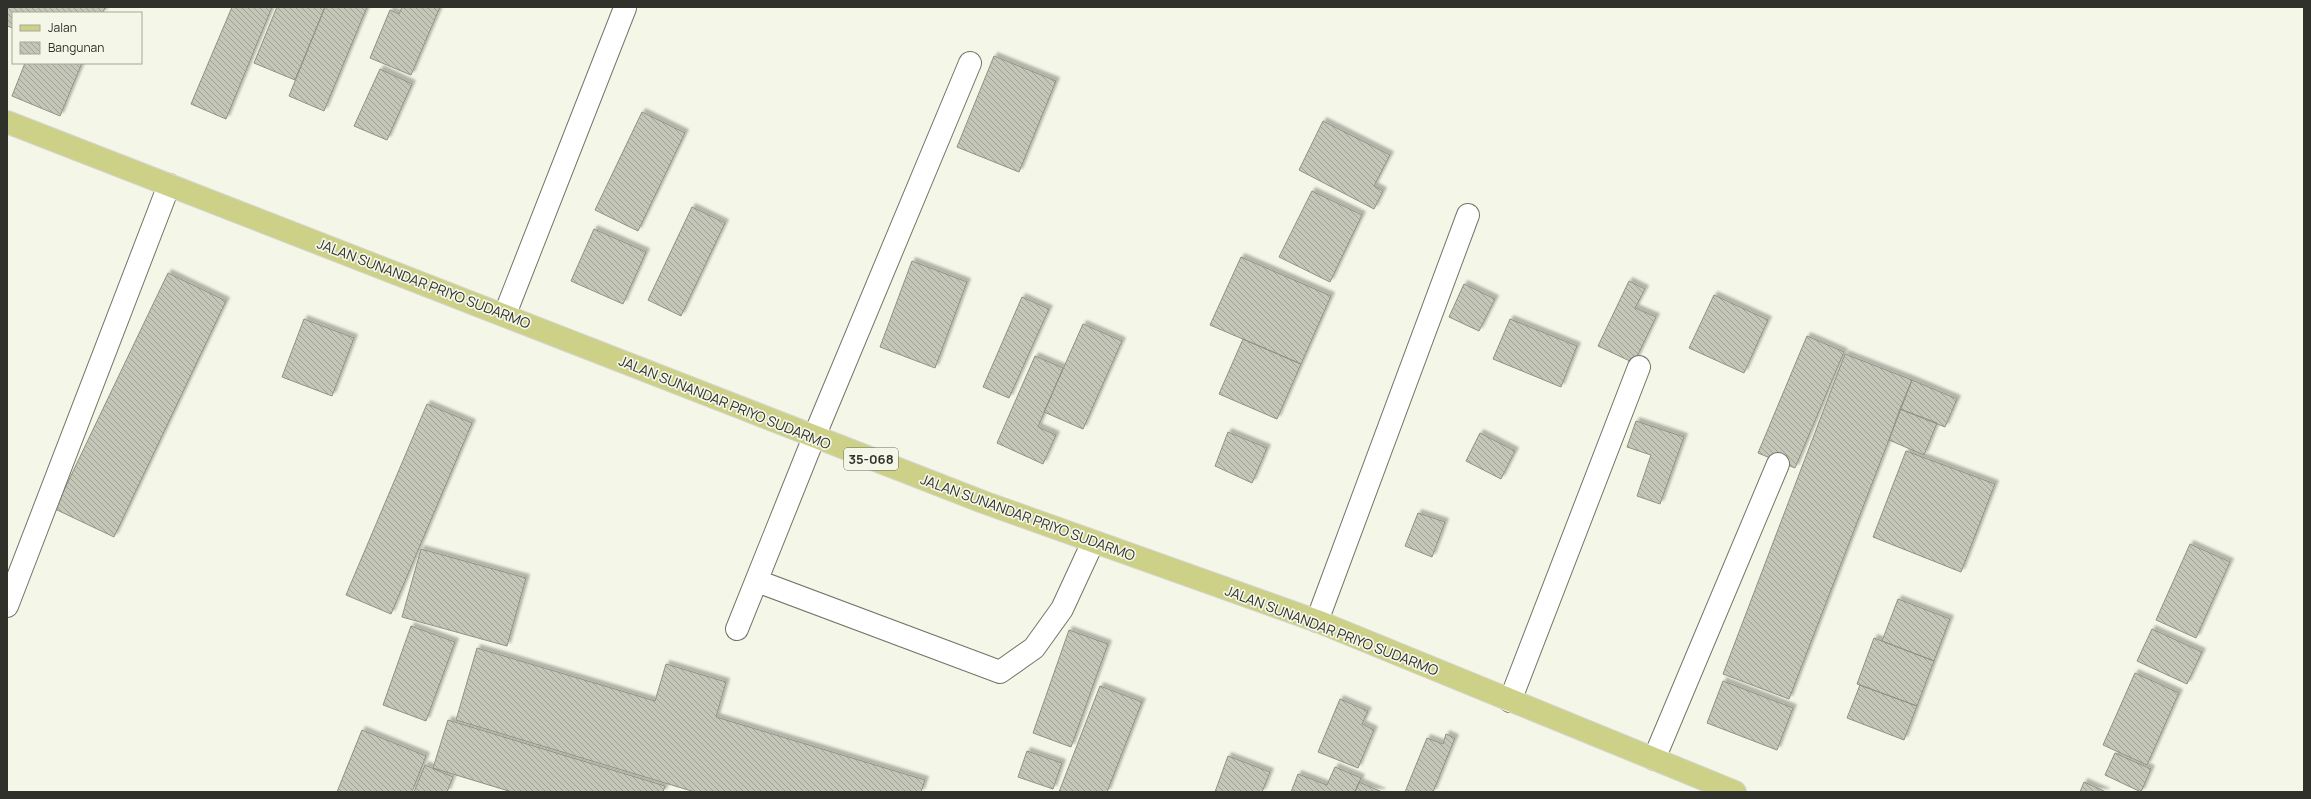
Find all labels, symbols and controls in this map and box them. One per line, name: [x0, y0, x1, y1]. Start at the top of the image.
legend: [12, 12, 142, 64]
text: Jalan: [48, 19, 77, 36]
text: Bangunan: [48, 39, 104, 56]
street label: JALAN SUNANDAR PRIYO SUDARMO: [315, 233, 533, 333]
street label: JALAN SUNANDAR PRIYO SUDARMO: [616, 351, 834, 453]
road number: 35-068: [844, 448, 898, 470]
street label: JALAN SUNANDAR PRIYO SUDARMO: [918, 469, 1138, 565]
street label: JALAN SUNANDAR PRIYO SUDARMO: [1223, 580, 1441, 680]

